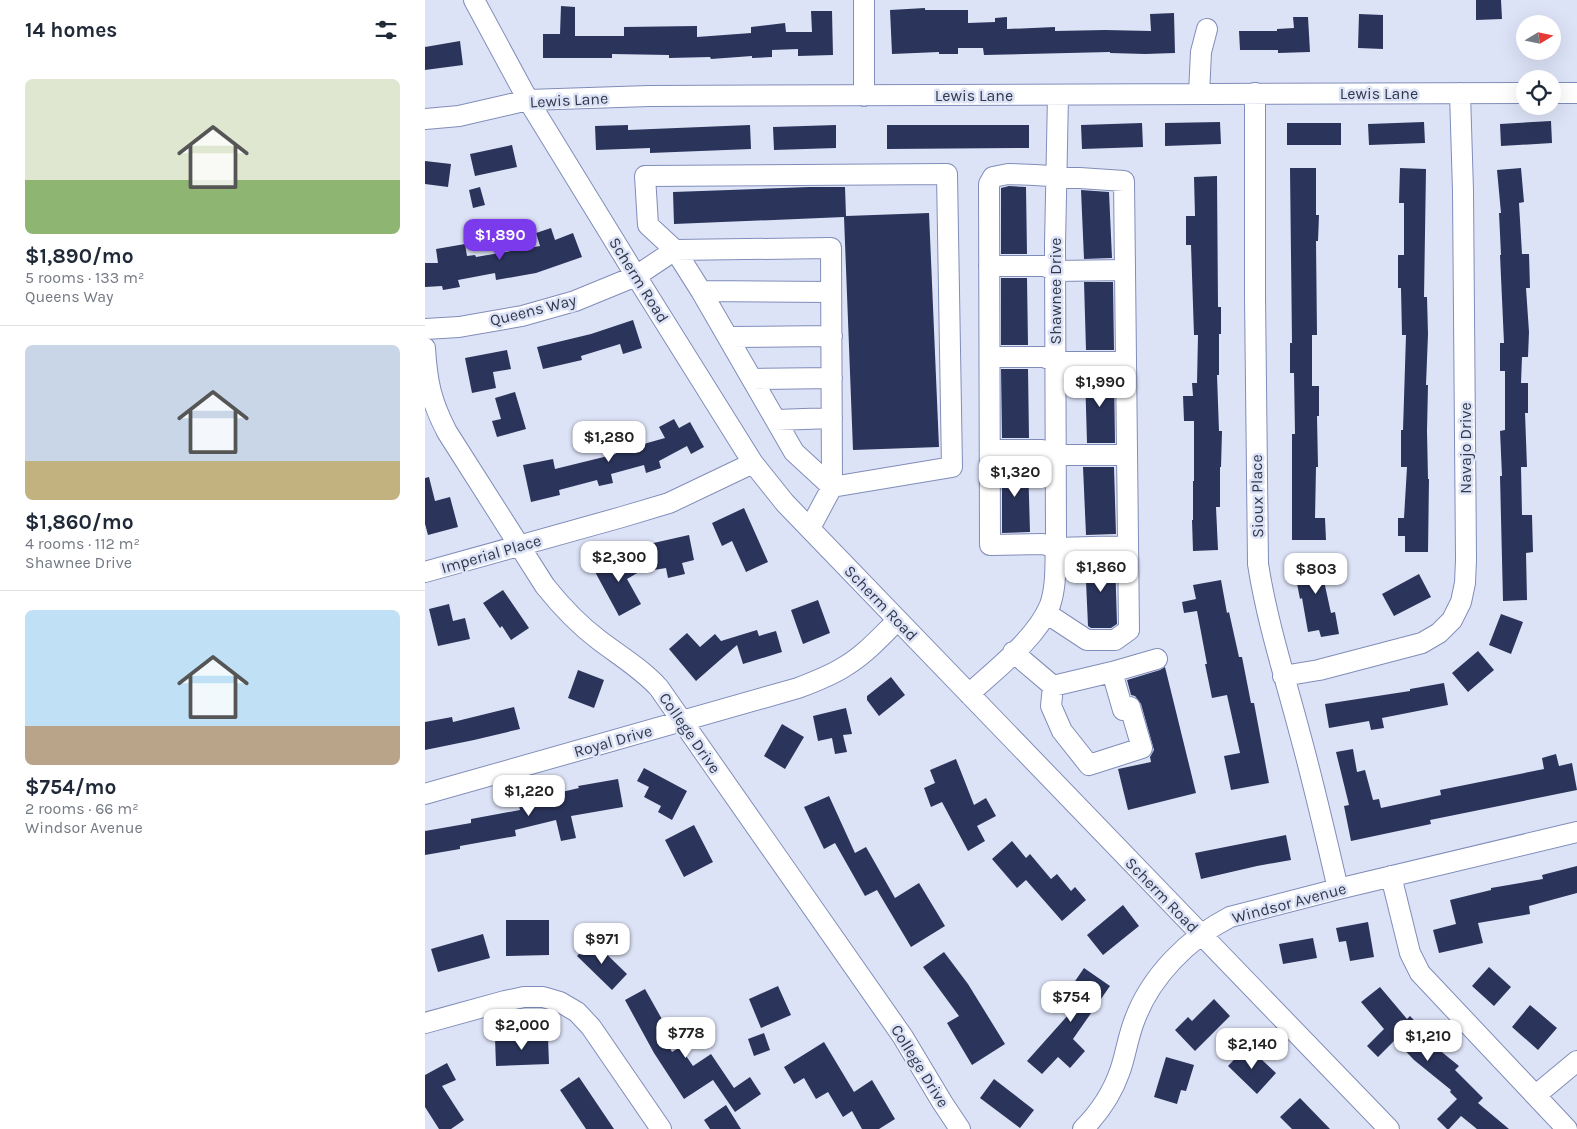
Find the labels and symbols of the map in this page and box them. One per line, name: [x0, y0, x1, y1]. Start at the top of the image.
north arrow: [1516, 15, 1561, 60]
street label: Lewis Lane: [1340, 84, 1418, 103]
street label: Lewis Lane: [935, 86, 1013, 105]
street label: Lewis Lane: [529, 88, 609, 112]
pin: $1,890: [459, 218, 541, 261]
street label: Scherm Road: [605, 234, 673, 326]
street label: Shawnee Drive: [1046, 238, 1065, 344]
street label: Queens Way: [488, 290, 579, 330]
pin: $1,990: [1059, 366, 1141, 408]
street label: Navajo Drive: [1456, 402, 1475, 494]
pin: $1,280: [568, 420, 650, 463]
street label: Sioux Place: [1247, 454, 1267, 538]
pin: $1,320: [974, 456, 1056, 498]
street label: Imperial Place: [439, 531, 543, 577]
pin: $2,300: [578, 540, 660, 583]
pin: $1,860: [1060, 550, 1142, 593]
pin: $803: [1286, 552, 1346, 595]
street label: Scherm Road: [840, 561, 922, 645]
street label: College Drive: [655, 689, 725, 777]
street label: Royal Drive: [572, 721, 654, 761]
pin: $1,220: [488, 774, 570, 817]
street label: Scherm Road: [1121, 853, 1203, 937]
street label: Windsor Avenue: [1230, 879, 1348, 927]
pin: $971: [572, 922, 632, 965]
pin: $754: [1041, 980, 1101, 1023]
pin: $2,000: [481, 1008, 563, 1051]
pin: $778: [656, 1016, 716, 1059]
pin: $1,210: [1387, 1020, 1469, 1062]
street label: College Drive: [887, 1021, 953, 1111]
pin: $2,140: [1211, 1028, 1293, 1070]

